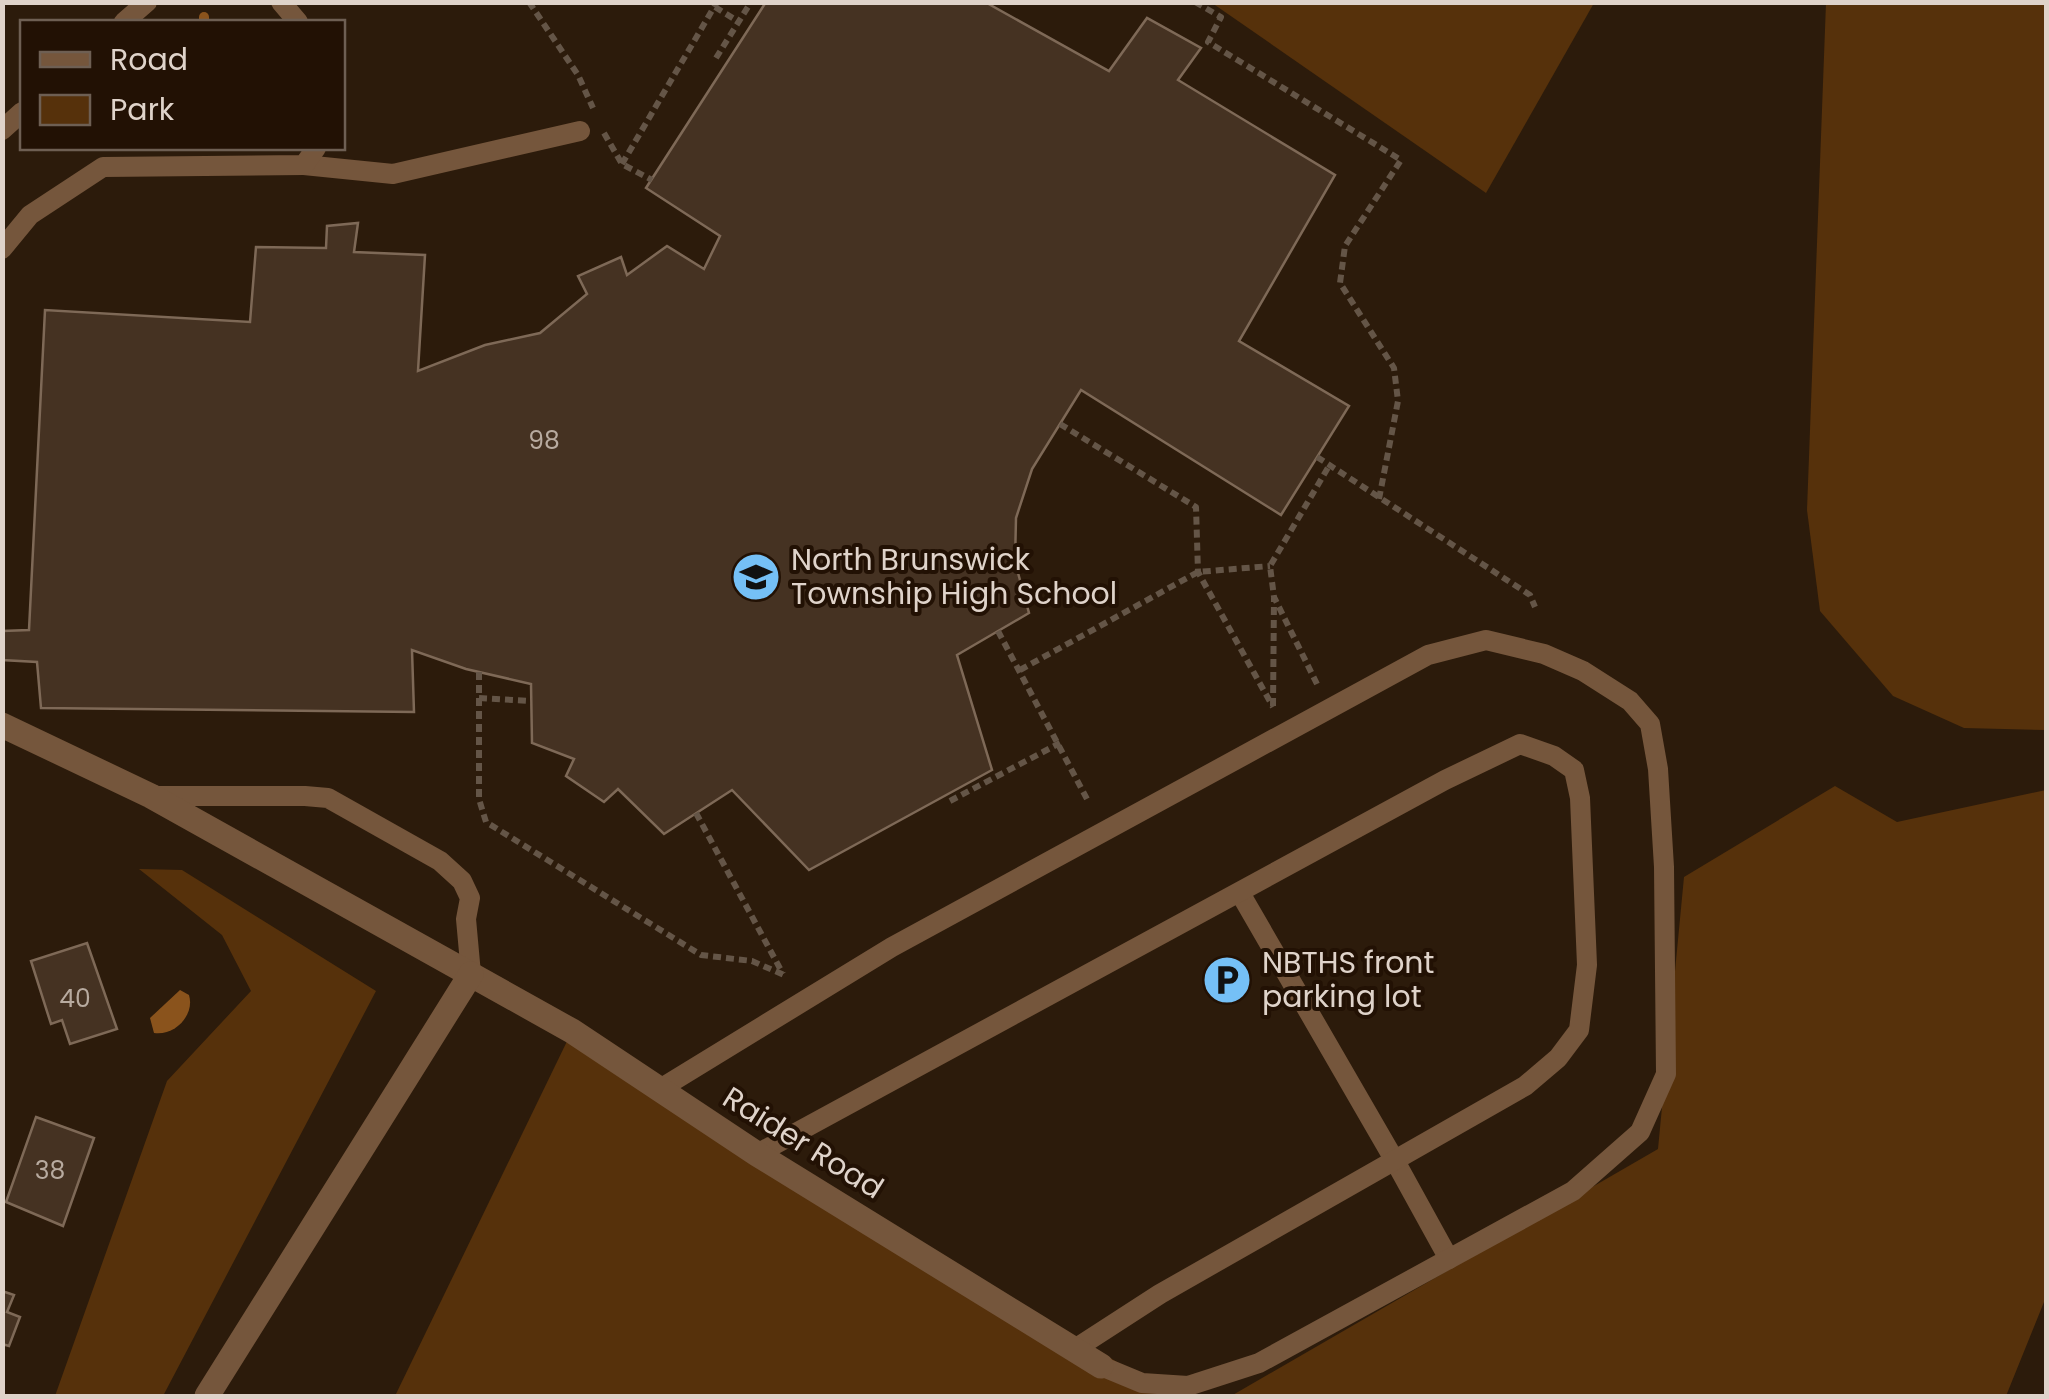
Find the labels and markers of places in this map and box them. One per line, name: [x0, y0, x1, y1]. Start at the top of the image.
place label: North Brunswick Township High School: [791, 538, 1117, 615]
school or university icon: North Brunswick Township High School: [730, 551, 782, 603]
place label: NBTHS front parking lot: [1262, 941, 1434, 1018]
parking icon: NBTHS front parking lot: [1201, 954, 1253, 1006]

